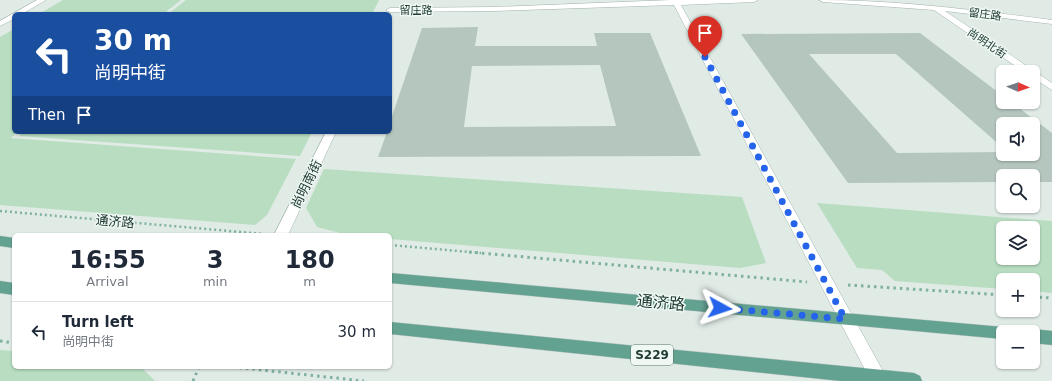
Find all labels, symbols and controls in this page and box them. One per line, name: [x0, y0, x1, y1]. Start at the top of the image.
street label: 留庄路: [400, 4, 433, 17]
street label: 留庄路: [968, 6, 1002, 23]
pin: [688, 16, 722, 57]
icon: arrive: [694, 22, 716, 44]
text: 30 m: [94, 24, 172, 57]
street label: 尚明北街: [965, 26, 1009, 61]
icon: left: [28, 28, 80, 80]
text: 尚明中街: [94, 62, 166, 83]
north arrow: [996, 65, 1040, 109]
map controls: [996, 65, 1040, 369]
icon: arrive: [73, 104, 95, 126]
text: Then: [28, 106, 65, 124]
button: sound: [996, 117, 1040, 161]
street label: 尚明南街: [288, 158, 325, 211]
button: search: [996, 169, 1040, 213]
street label: 通济路: [95, 212, 135, 231]
button: layers: [996, 221, 1040, 265]
text: 16:55: [69, 246, 146, 274]
text: 3: [207, 246, 223, 274]
text: 180: [285, 246, 335, 274]
button: +: [996, 273, 1040, 317]
text: Arrival: [86, 274, 129, 289]
text: min: [203, 274, 227, 289]
text: m: [303, 274, 316, 289]
position arrow: [699, 287, 741, 329]
street label: 通济路: [636, 291, 686, 314]
text: Turn left: [62, 313, 134, 331]
icon: left: [28, 321, 50, 343]
text: 30 m: [338, 323, 376, 341]
button: −: [996, 325, 1040, 369]
text: 尚明中街: [62, 334, 114, 349]
road number: S229: [631, 345, 673, 365]

